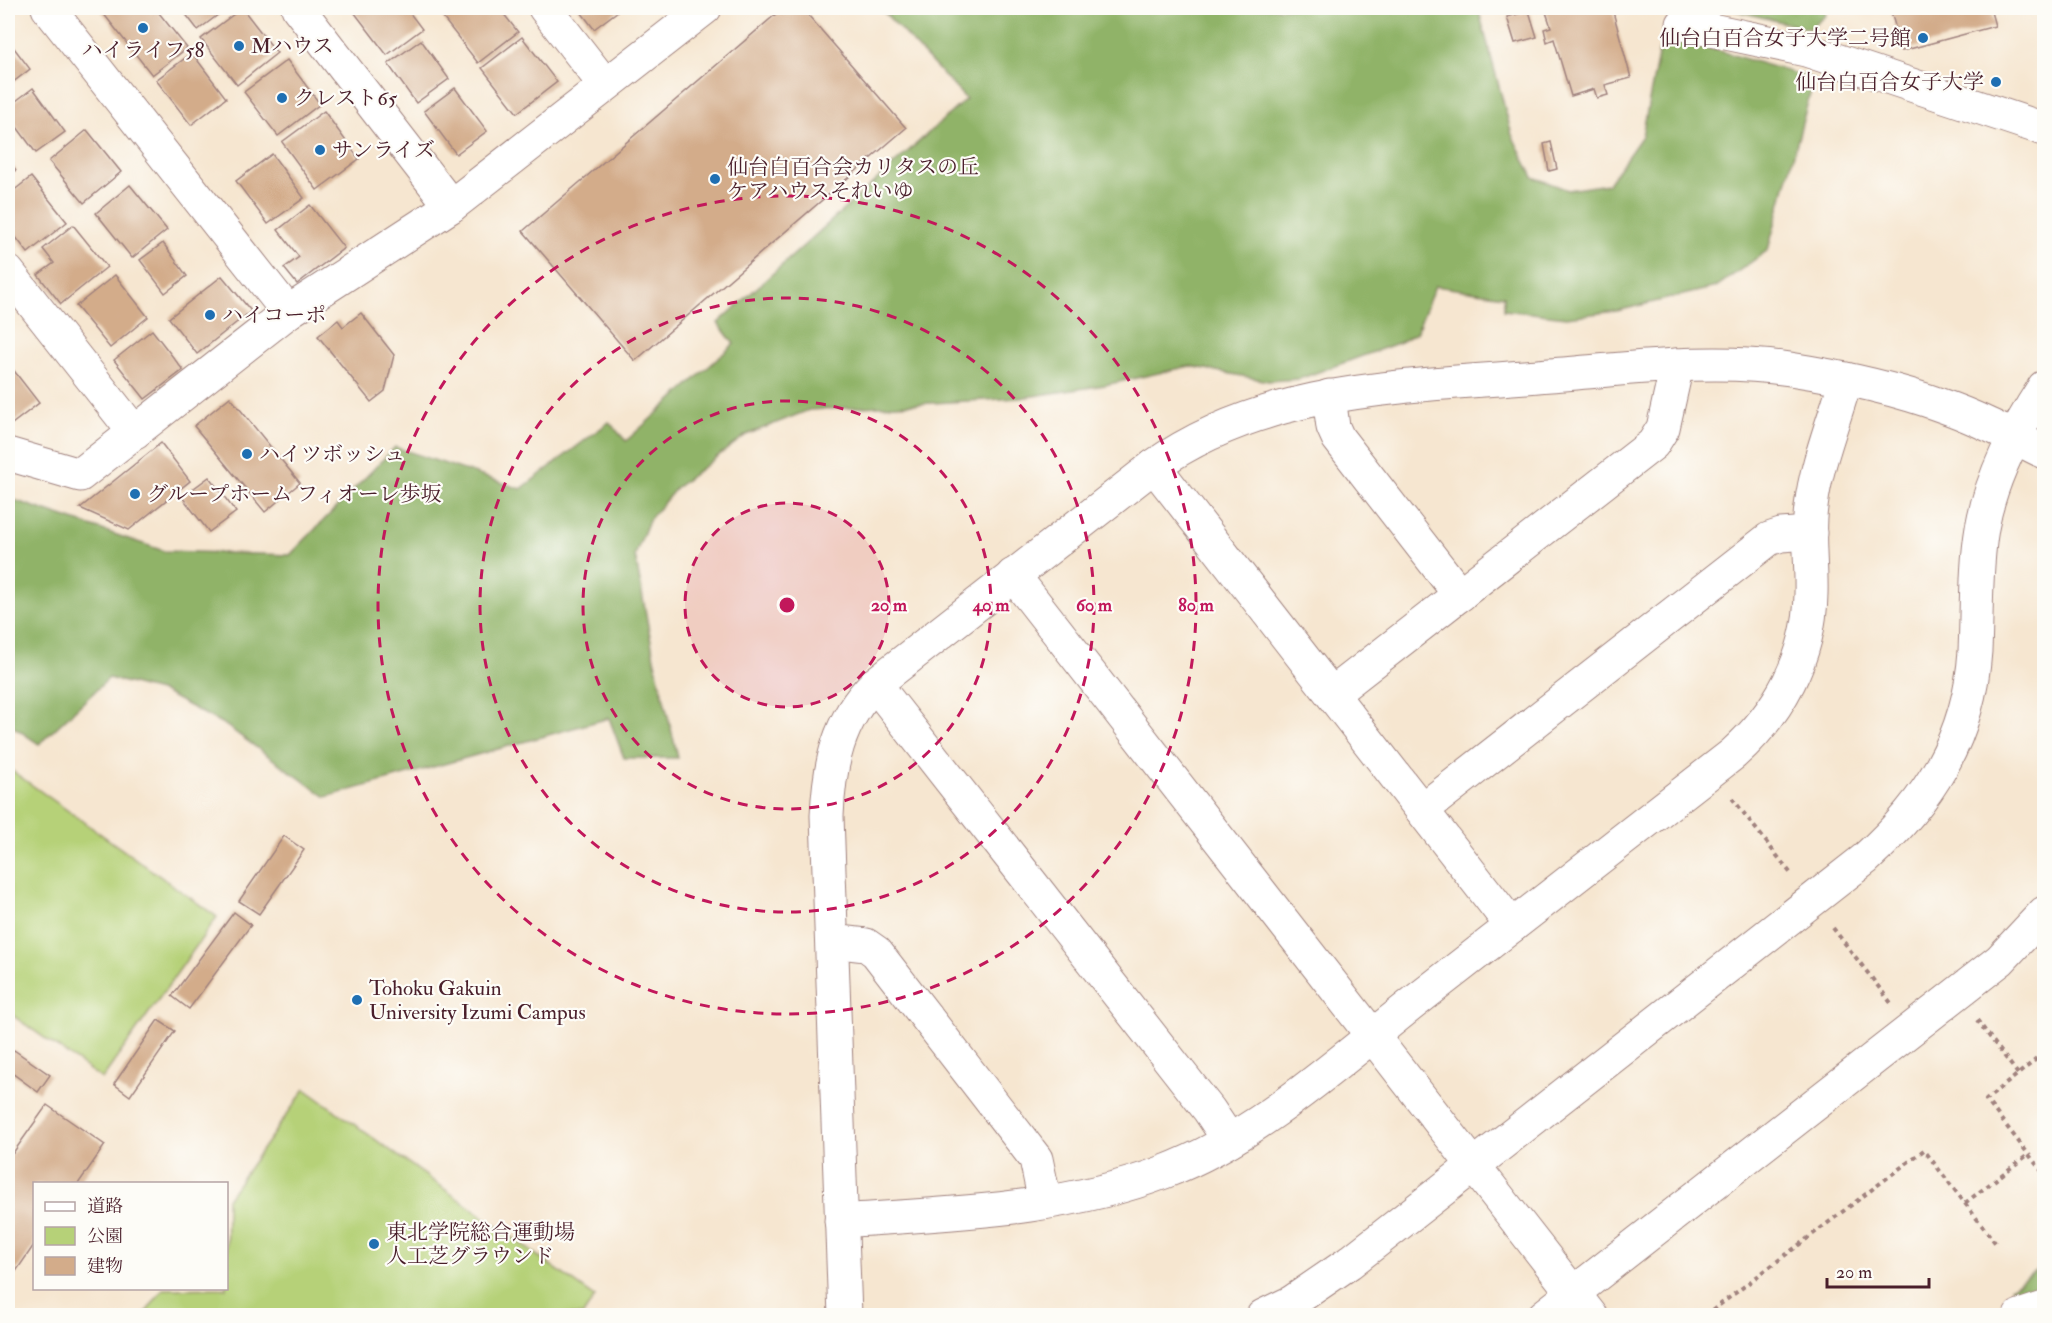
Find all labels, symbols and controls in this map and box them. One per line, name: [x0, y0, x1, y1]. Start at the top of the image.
marker: ハイライフ58: [136, 21, 150, 35]
place label: 仙台白百合女子大学二号館: [1659, 25, 1911, 52]
marker: 仙台白百合女子大学二号館: [1916, 31, 1930, 45]
place label: Mハウス: [251, 33, 334, 60]
place label: ハイライフ58: [82, 37, 205, 64]
marker: Mハウス: [232, 39, 246, 53]
place label: 仙台白百合女子大学: [1795, 69, 1984, 96]
marker: 仙台白百合女子大学: [1989, 75, 2003, 89]
place label: クレスト65: [294, 85, 398, 112]
marker: クレスト65: [275, 91, 289, 105]
place label: サンライズ: [332, 137, 435, 164]
marker: サンライズ: [313, 143, 327, 157]
place label: 仙台白百合会カリタスの丘 ケアハウスそれいゆ: [727, 154, 979, 205]
marker: 仙台白百合会カリタスの丘 ケアハウスそれいゆ: [708, 172, 722, 186]
place label: ハイコーポ: [222, 302, 326, 329]
marker: ハイコーポ: [203, 308, 217, 322]
place label: ハイツボッシュ: [259, 441, 406, 468]
marker: ハイツボッシュ: [240, 447, 254, 461]
place label: グループホーム フィオーレ歩坂: [147, 481, 442, 508]
marker: グループホーム フィオーレ歩坂: [128, 487, 142, 501]
text: 20 m: [871, 594, 908, 617]
text: 40 m: [972, 594, 1010, 617]
text: 60 m: [1076, 594, 1113, 617]
text: 80 m: [1178, 594, 1215, 617]
centre of rings: [777, 595, 797, 615]
place label: Tohoku Gakuin University Izumi Campus: [369, 975, 586, 1026]
marker: Tohoku Gakuin University Izumi Campus: [350, 993, 364, 1007]
legend: [33, 1182, 228, 1290]
text: 道路: [87, 1195, 123, 1218]
place label: 東北学院総合運動場 人工芝グラウンド: [386, 1219, 575, 1270]
text: 公園: [87, 1225, 123, 1248]
marker: 東北学院総合運動場 人工芝グラウンド: [367, 1237, 381, 1251]
scale bar: [1827, 1251, 1929, 1289]
text: 建物: [87, 1255, 123, 1278]
text: 20 m: [1836, 1261, 1872, 1284]

